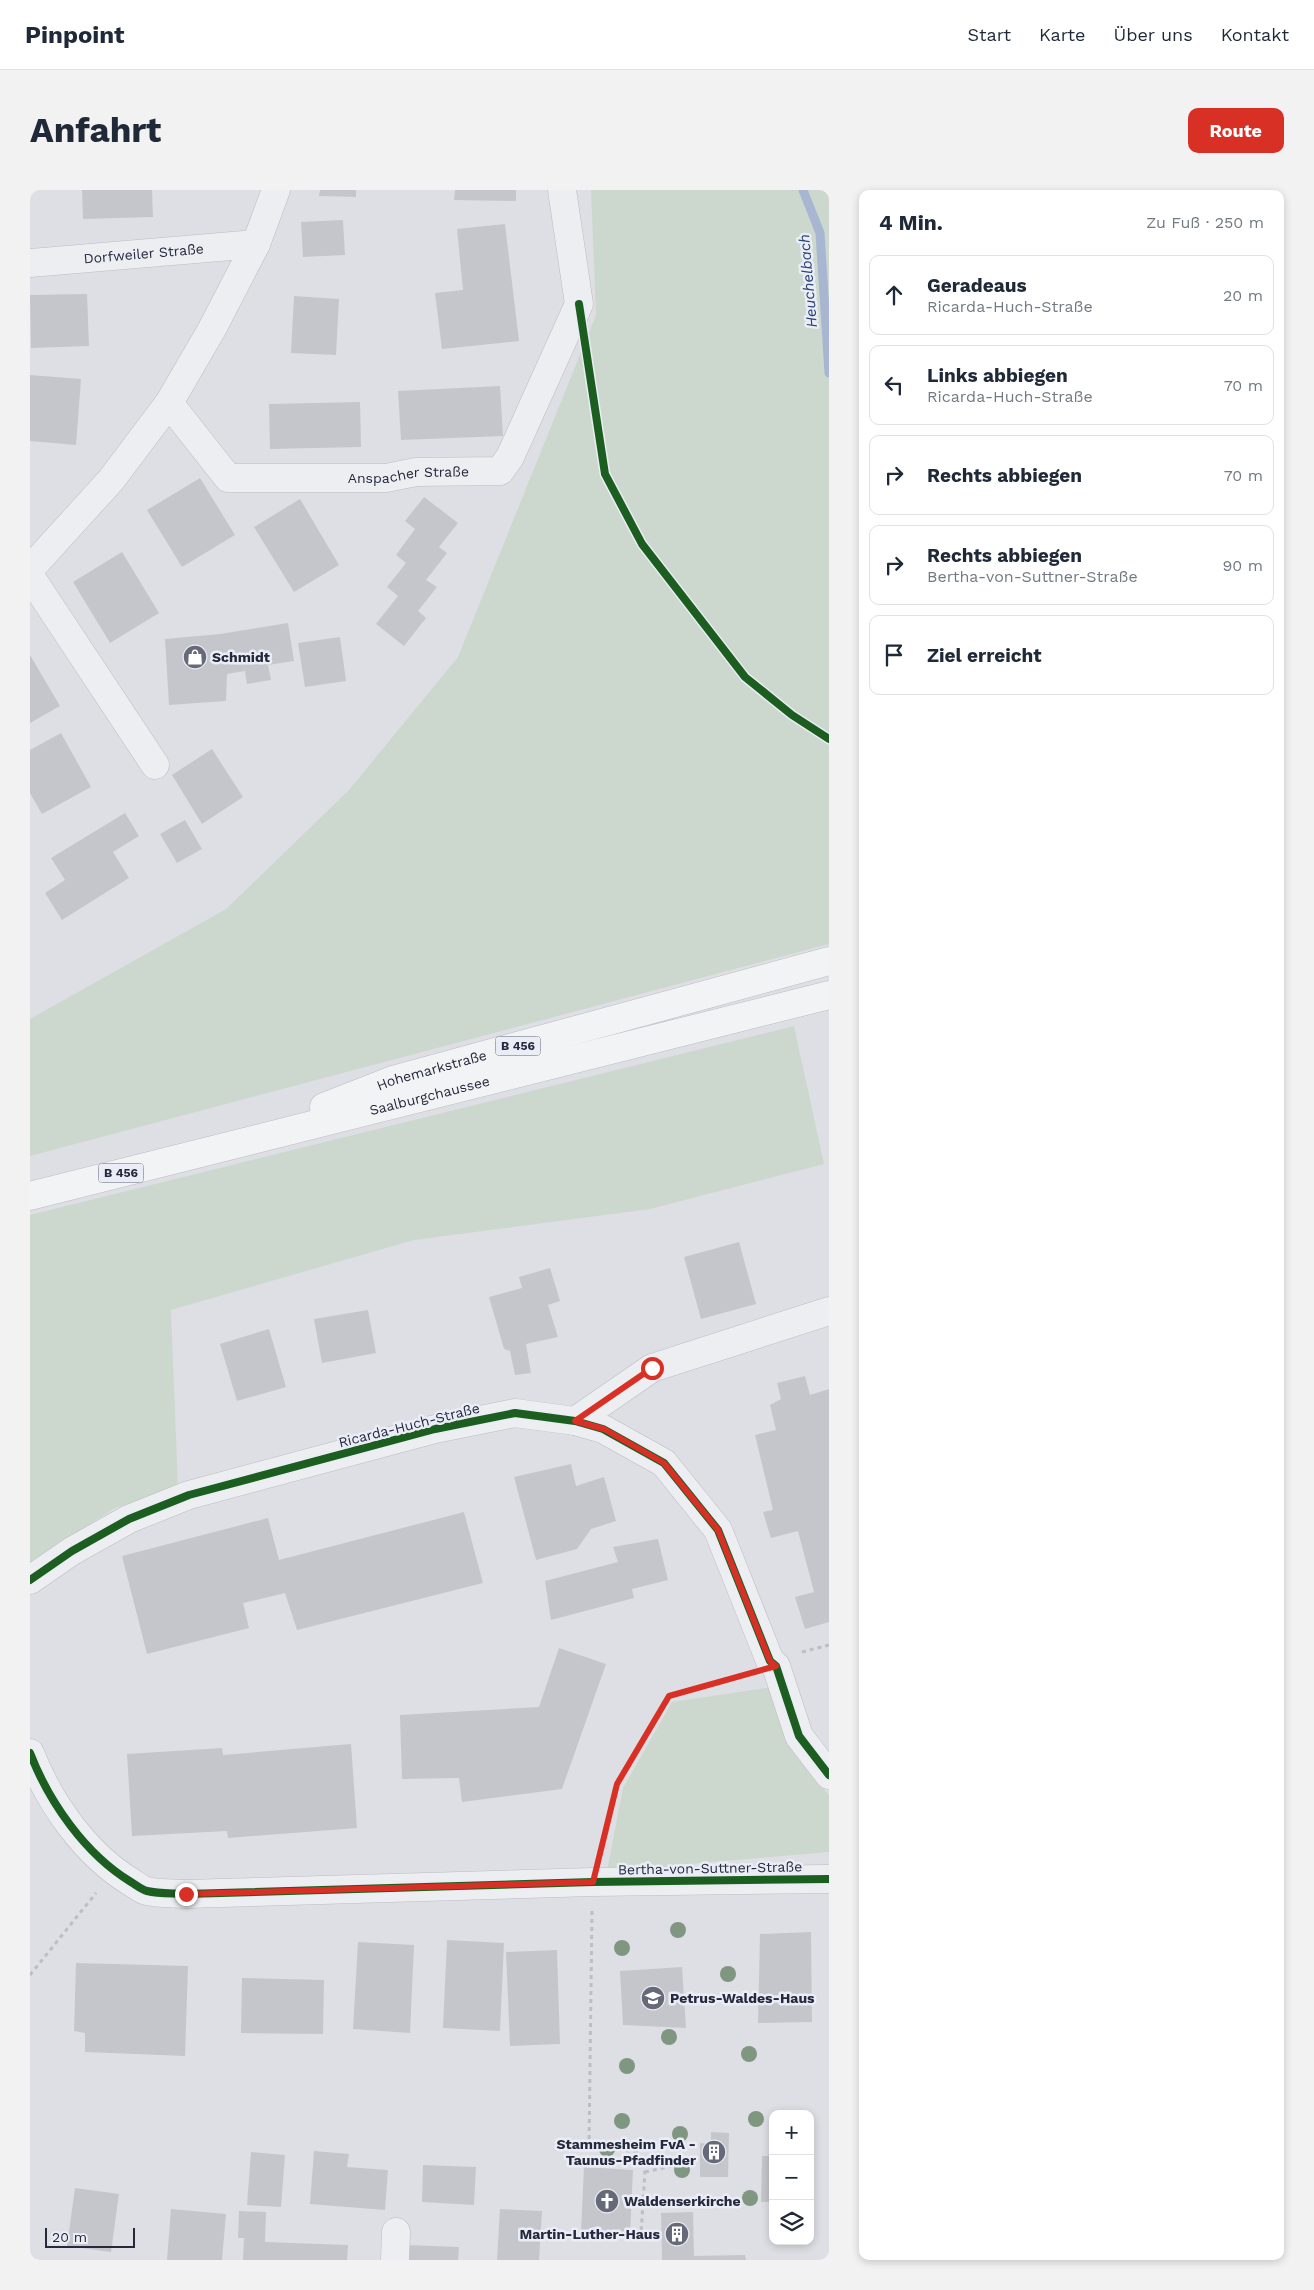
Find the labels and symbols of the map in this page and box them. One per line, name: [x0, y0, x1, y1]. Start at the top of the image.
water label: Heuchelbach: [795, 233, 821, 329]
street label: Dorfweiler Straße: [83, 240, 204, 266]
street label: Anspacher Straße: [348, 463, 469, 486]
shop icon: Schmidt: [182, 644, 208, 670]
place label: Schmidt: [212, 649, 270, 665]
road number: B 456: [496, 1036, 540, 1056]
street label: Hohemarkstraße: [374, 1047, 488, 1094]
street label: Saalburgchaussee: [368, 1073, 491, 1118]
road number: B 456: [98, 1164, 144, 1182]
route start: [641, 1357, 664, 1380]
street label: Ricarda-Huch-Straße: [337, 1400, 481, 1450]
street label: Bertha-von-Suttner-Straße: [618, 1858, 802, 1878]
route end: [175, 1883, 198, 1906]
school or university icon: Petrus-Waldes-Haus: [640, 1985, 666, 2011]
place label: Petrus-Waldes-Haus: [670, 1990, 815, 2006]
place label: Stammesheim FvA - Taunus-Pfadfinder: [556, 2136, 696, 2168]
building icon: Stammesheim FvA - Taunus-Pfadfinder: [701, 2139, 727, 2165]
church icon: Waldenserkirche: [594, 2188, 620, 2214]
place label: Waldenserkirche: [624, 2193, 741, 2209]
building icon: Martin-Luther-Haus: [664, 2221, 690, 2247]
scale bar: [45, 2225, 135, 2248]
place label: Martin-Luther-Haus: [520, 2226, 661, 2242]

